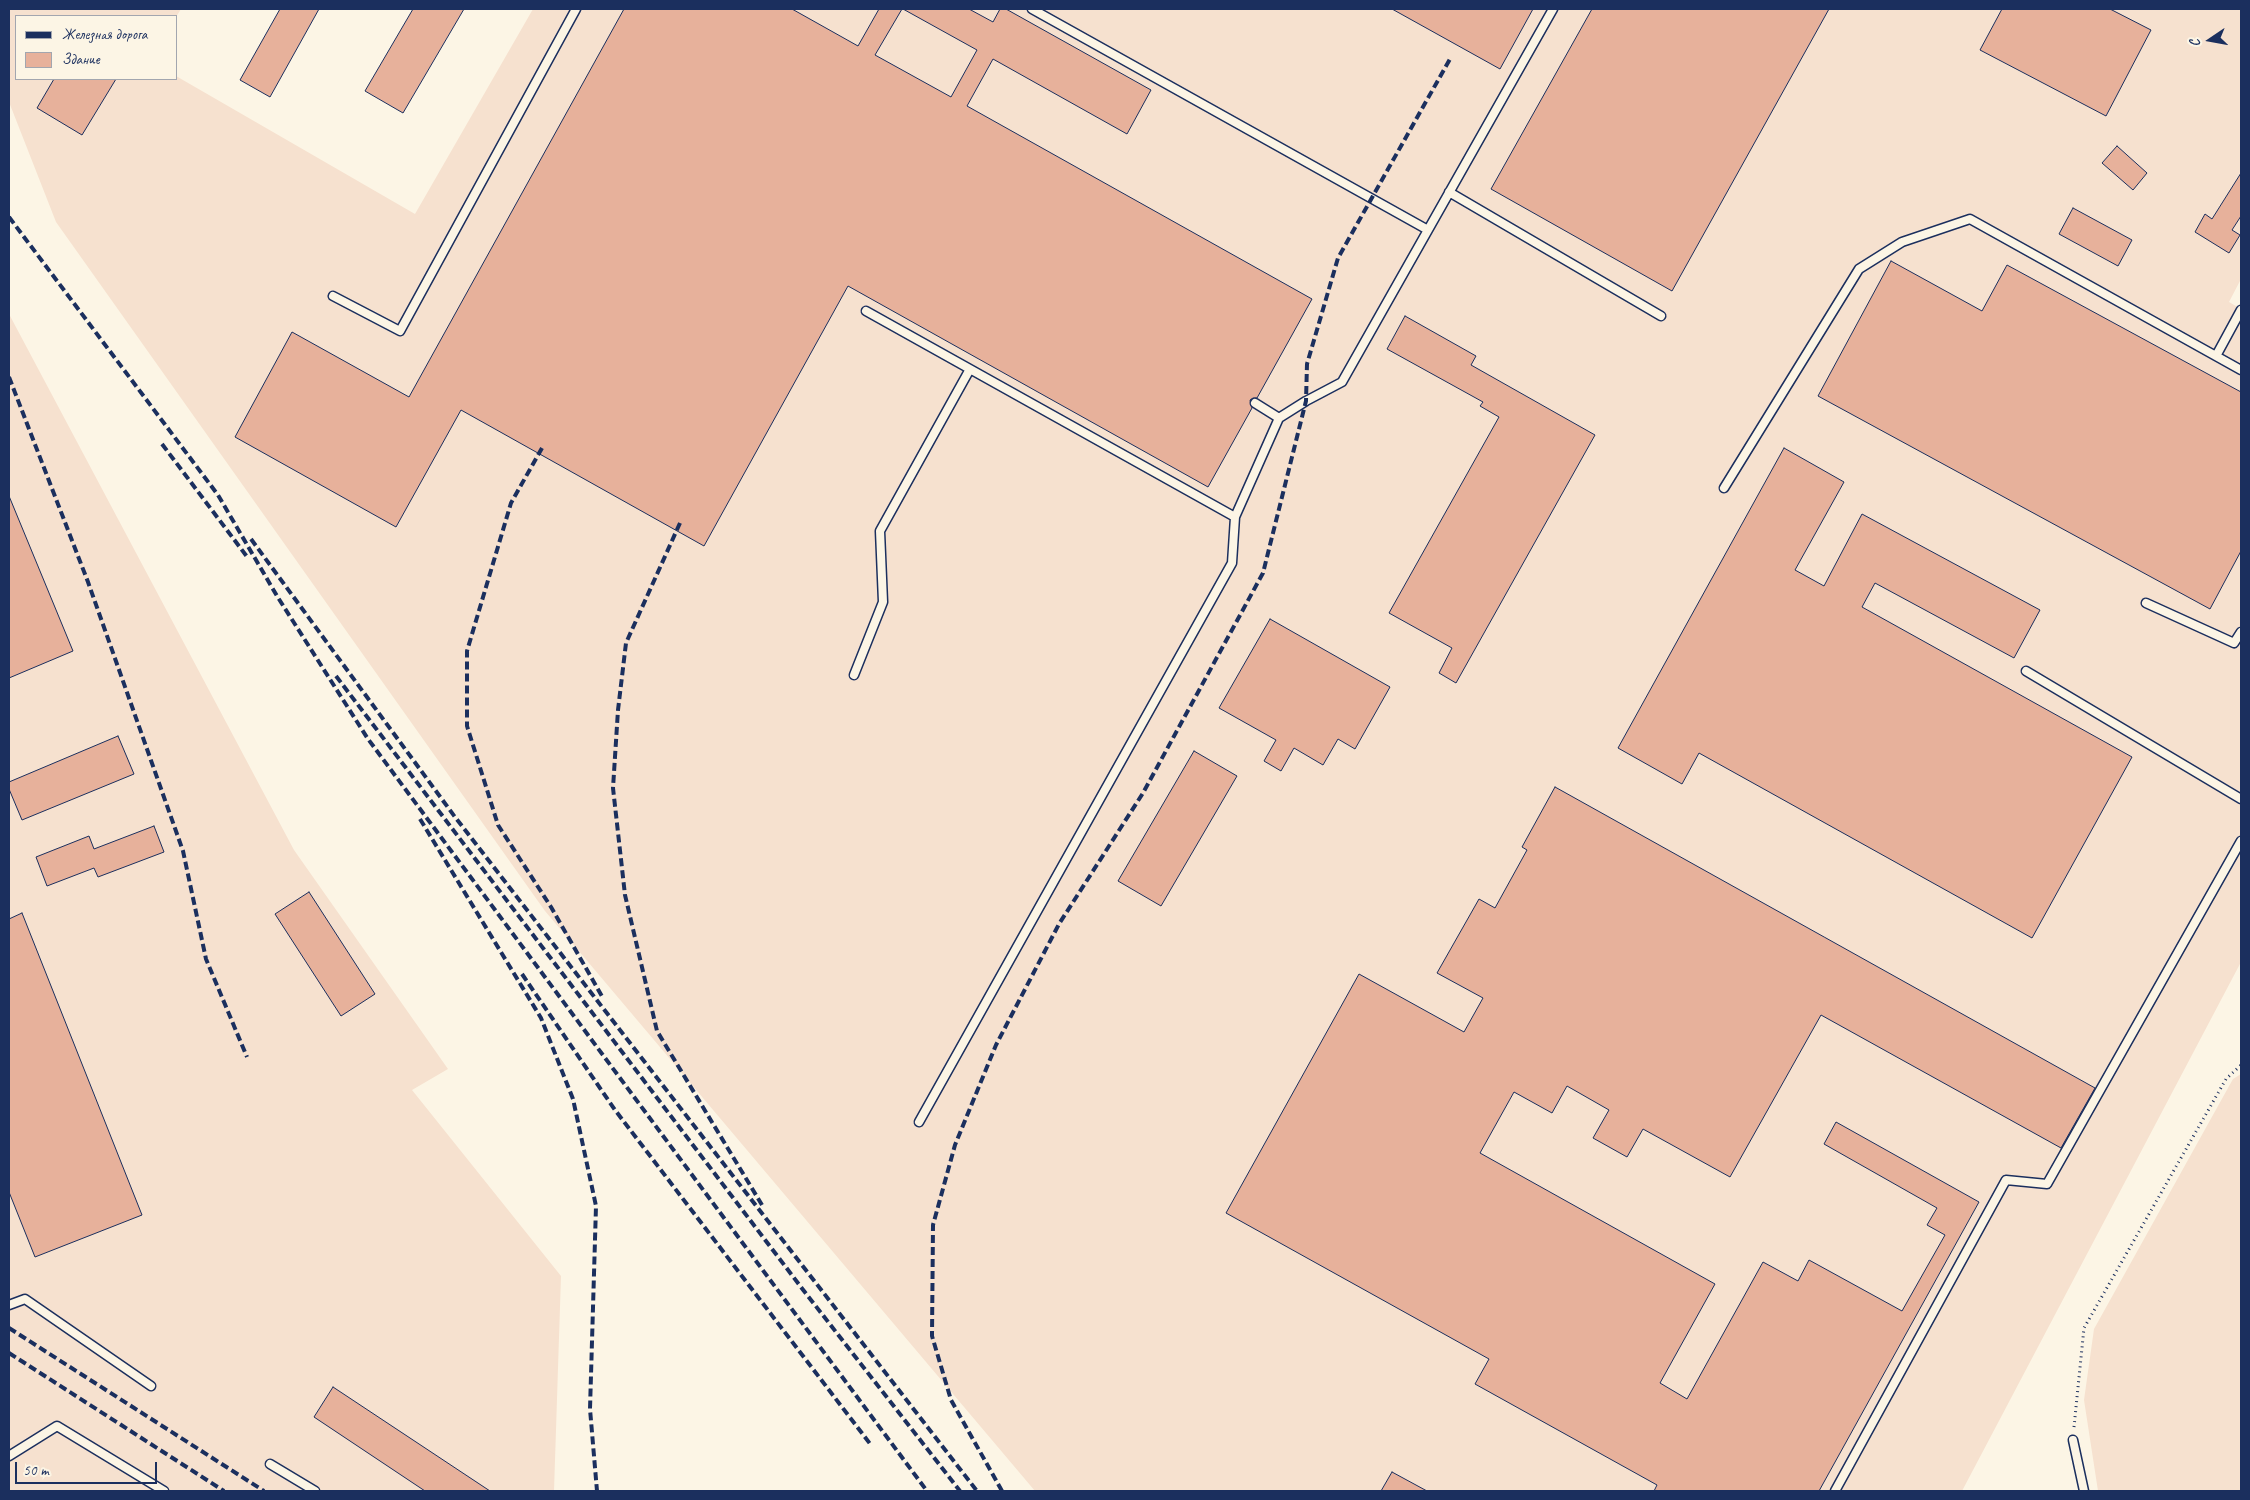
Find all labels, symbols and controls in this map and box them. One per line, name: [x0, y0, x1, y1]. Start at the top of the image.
legend: [15, 15, 178, 80]
north arrow: [2185, 15, 2235, 65]
text: Железная дорога: [62, 25, 147, 44]
text: С: [2186, 38, 2204, 48]
text: Здание: [62, 50, 100, 69]
scale bar: [18, 1452, 160, 1484]
text: 50 m: [23, 1461, 49, 1480]

